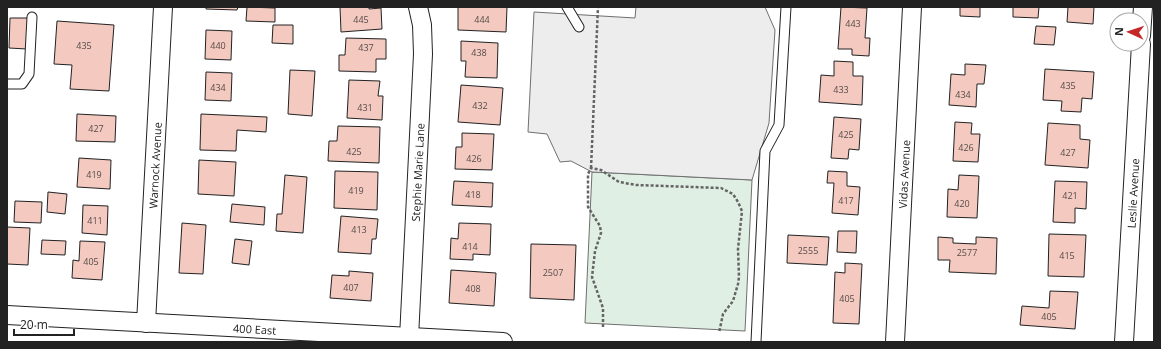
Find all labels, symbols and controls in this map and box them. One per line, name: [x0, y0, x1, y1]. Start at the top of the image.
north arrow: [1109, 12, 1149, 52]
house number: 445: [353, 13, 369, 26]
house number: 444: [474, 13, 490, 26]
house number: 443: [845, 17, 861, 30]
text: N: [1111, 27, 1126, 36]
house number: 435: [76, 39, 92, 52]
house number: 440: [210, 39, 226, 52]
house number: 437: [358, 41, 374, 54]
house number: 438: [471, 46, 487, 59]
house number: 435: [1060, 79, 1076, 92]
house number: 434: [210, 81, 226, 94]
house number: 433: [833, 83, 849, 96]
house number: 434: [955, 88, 971, 101]
house number: 432: [472, 99, 488, 112]
house number: 431: [357, 101, 373, 114]
house number: 427: [88, 122, 104, 135]
street label: Warnock Avenue: [145, 122, 164, 209]
street label: Stephie Marie Lane: [407, 123, 427, 222]
house number: 425: [838, 128, 854, 141]
street label: Vidas Avenue: [894, 140, 913, 209]
house number: 426: [958, 141, 974, 154]
house number: 425: [346, 145, 362, 158]
house number: 427: [1060, 146, 1076, 159]
house number: 426: [466, 152, 482, 165]
street label: Leslie Avenue: [1123, 158, 1142, 229]
house number: 419: [86, 168, 102, 181]
house number: 419: [348, 184, 364, 197]
house number: 418: [465, 188, 481, 201]
house number: 421: [1062, 189, 1078, 202]
house number: 417: [838, 194, 854, 207]
house number: 420: [954, 197, 970, 210]
house number: 411: [87, 214, 103, 227]
house number: 413: [351, 223, 367, 236]
house number: 414: [462, 240, 478, 253]
house number: 2555: [798, 244, 818, 257]
house number: 2577: [957, 246, 977, 259]
house number: 415: [1059, 249, 1075, 262]
house number: 405: [83, 255, 99, 268]
house number: 2507: [543, 266, 563, 279]
house number: 407: [343, 281, 359, 294]
house number: 408: [465, 282, 481, 295]
house number: 405: [839, 292, 855, 305]
house number: 405: [1041, 310, 1057, 323]
scale bar: [14, 311, 74, 337]
text: 20 m: [20, 316, 48, 333]
street label: 400 East: [233, 320, 277, 337]

